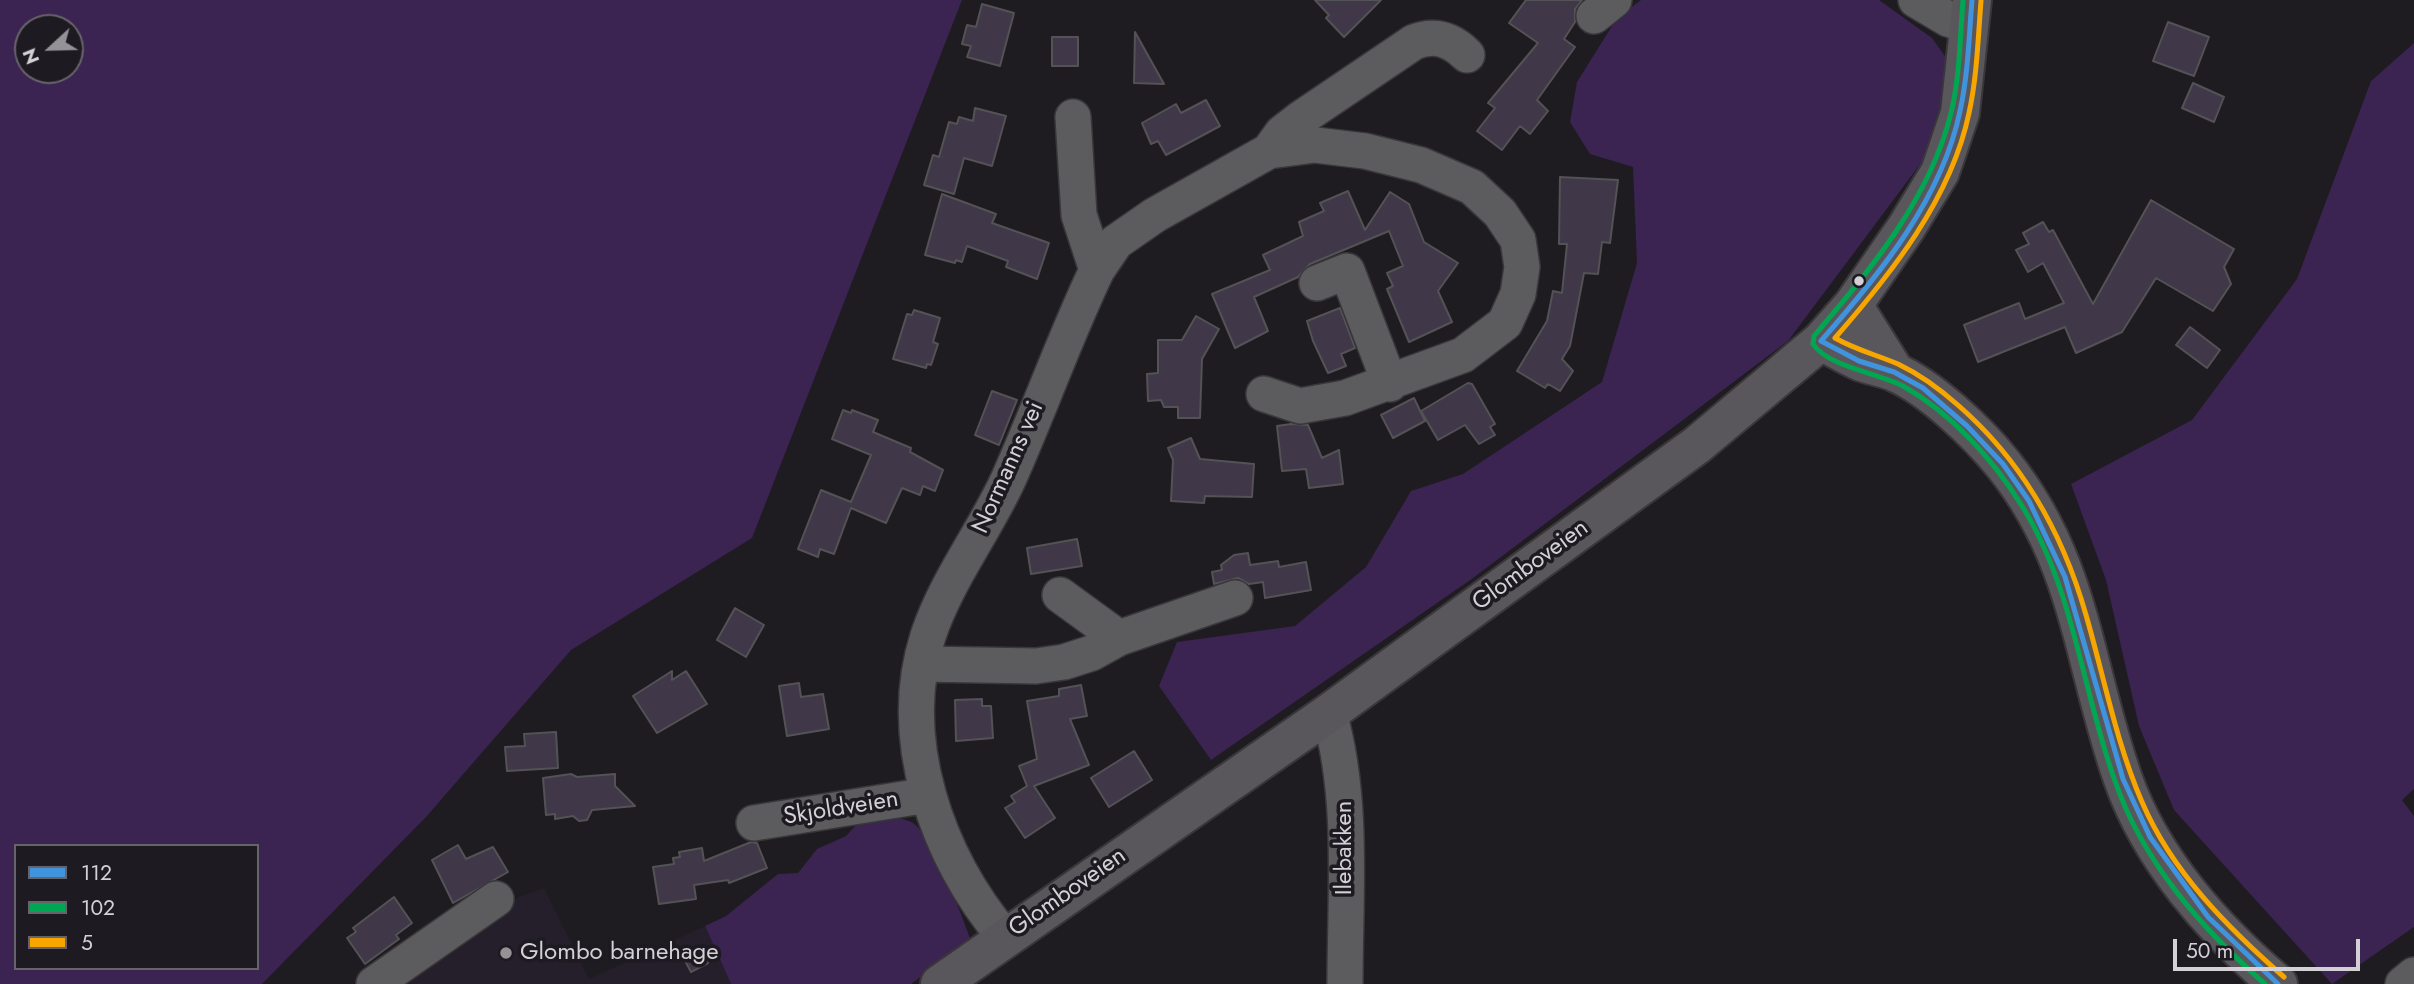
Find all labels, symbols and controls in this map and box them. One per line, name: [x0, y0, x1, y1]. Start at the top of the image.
north arrow: [14, 14, 84, 84]
text: N: [16, 44, 46, 68]
unlabelled marker: [1852, 274, 1866, 288]
street label: Normanns vei: [967, 398, 1051, 538]
street label: Glomboveien: [1467, 514, 1595, 618]
street label: Skjoldveien: [782, 786, 900, 832]
street label: Ilebakken: [1331, 801, 1359, 895]
street label: Glomboveien: [1004, 842, 1132, 944]
legend: [14, 844, 259, 970]
text: 112: [81, 858, 112, 888]
text: 102: [81, 893, 115, 923]
scale bar: [2176, 925, 2363, 969]
text: 5: [81, 928, 93, 958]
text: 50 m: [2186, 936, 2233, 966]
place label: Glombo barnehage: [520, 939, 719, 967]
marker: Glombo barnehage: [498, 945, 514, 961]

